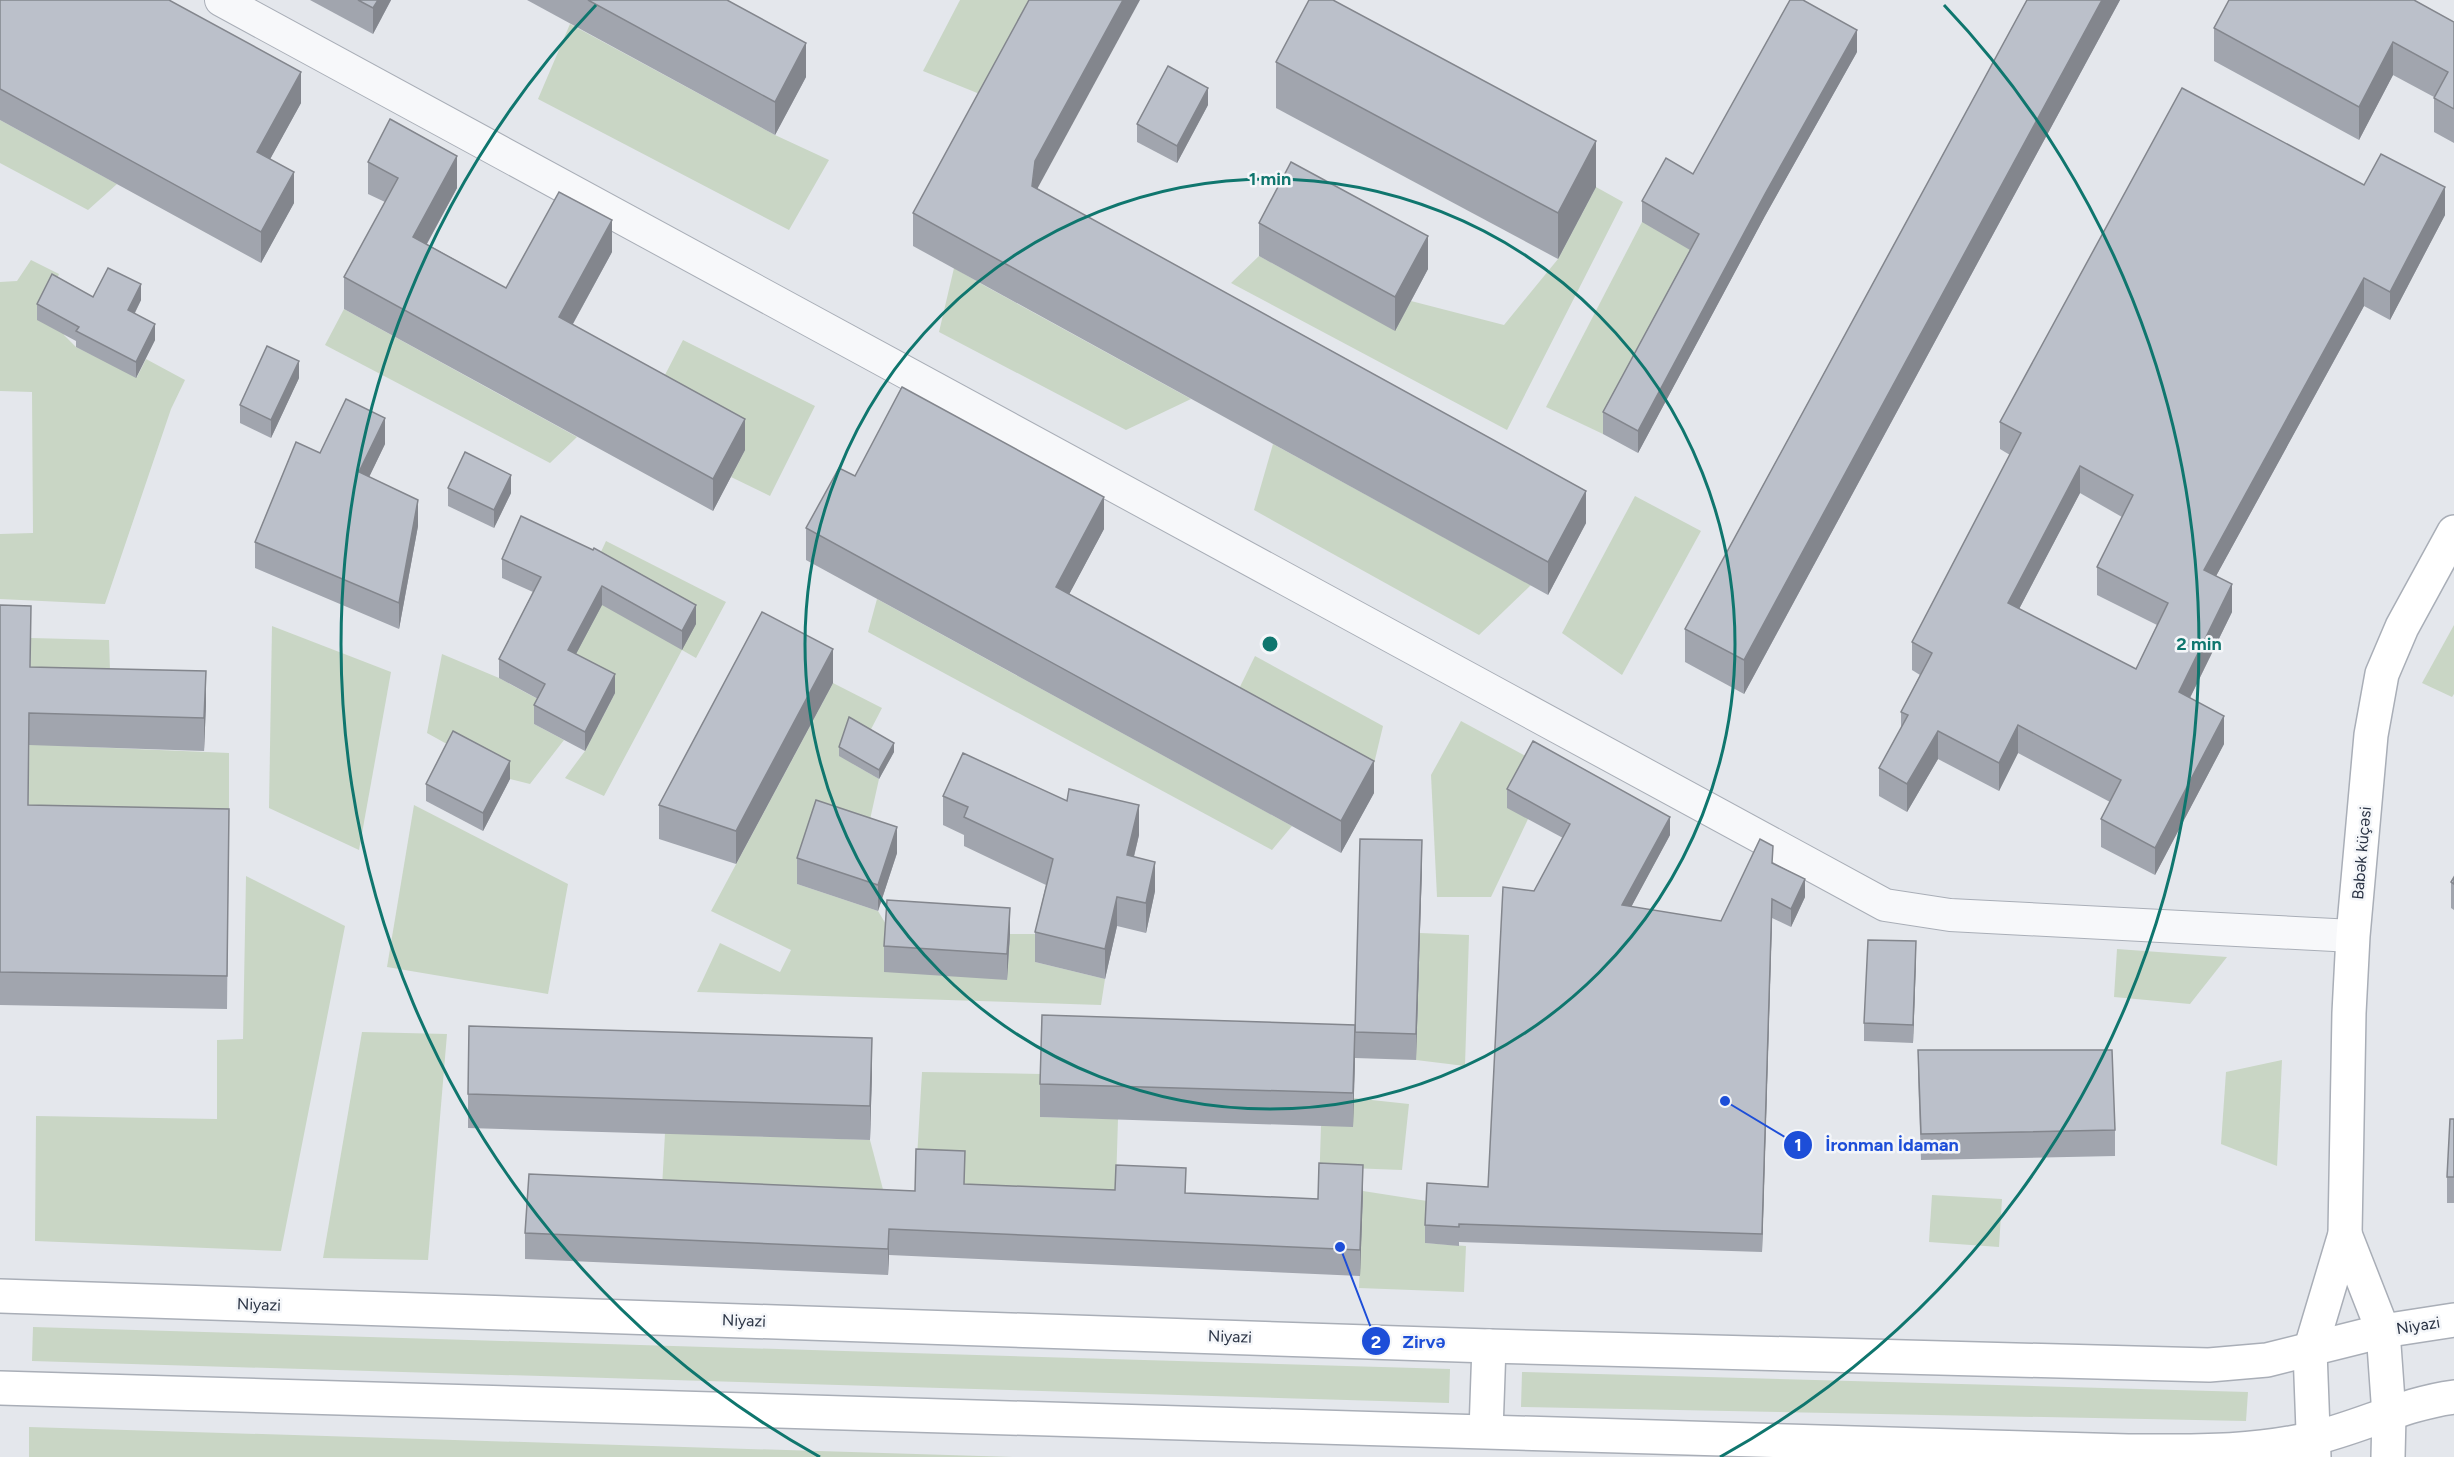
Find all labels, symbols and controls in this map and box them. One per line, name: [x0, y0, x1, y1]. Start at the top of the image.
text: 1 min: [1249, 168, 1291, 190]
text: 2 min: [2176, 633, 2222, 655]
centre of rings: [1260, 634, 1280, 654]
street label: Babək küçəsi: [2348, 806, 2375, 900]
callout: İronman İdaman: [1783, 1127, 1971, 1163]
text: 1: [1794, 1134, 1802, 1156]
text: İronman İdaman: [1825, 1134, 1959, 1156]
street label: Niyazi: [237, 1294, 281, 1315]
street label: Niyazi: [722, 1310, 766, 1331]
street label: Niyazi: [2395, 1313, 2441, 1338]
callout: Zirvə: [1361, 1323, 1457, 1359]
street label: Niyazi: [1208, 1326, 1252, 1347]
text: 2: [1371, 1331, 1381, 1353]
text: Zirvə: [1403, 1331, 1445, 1353]

